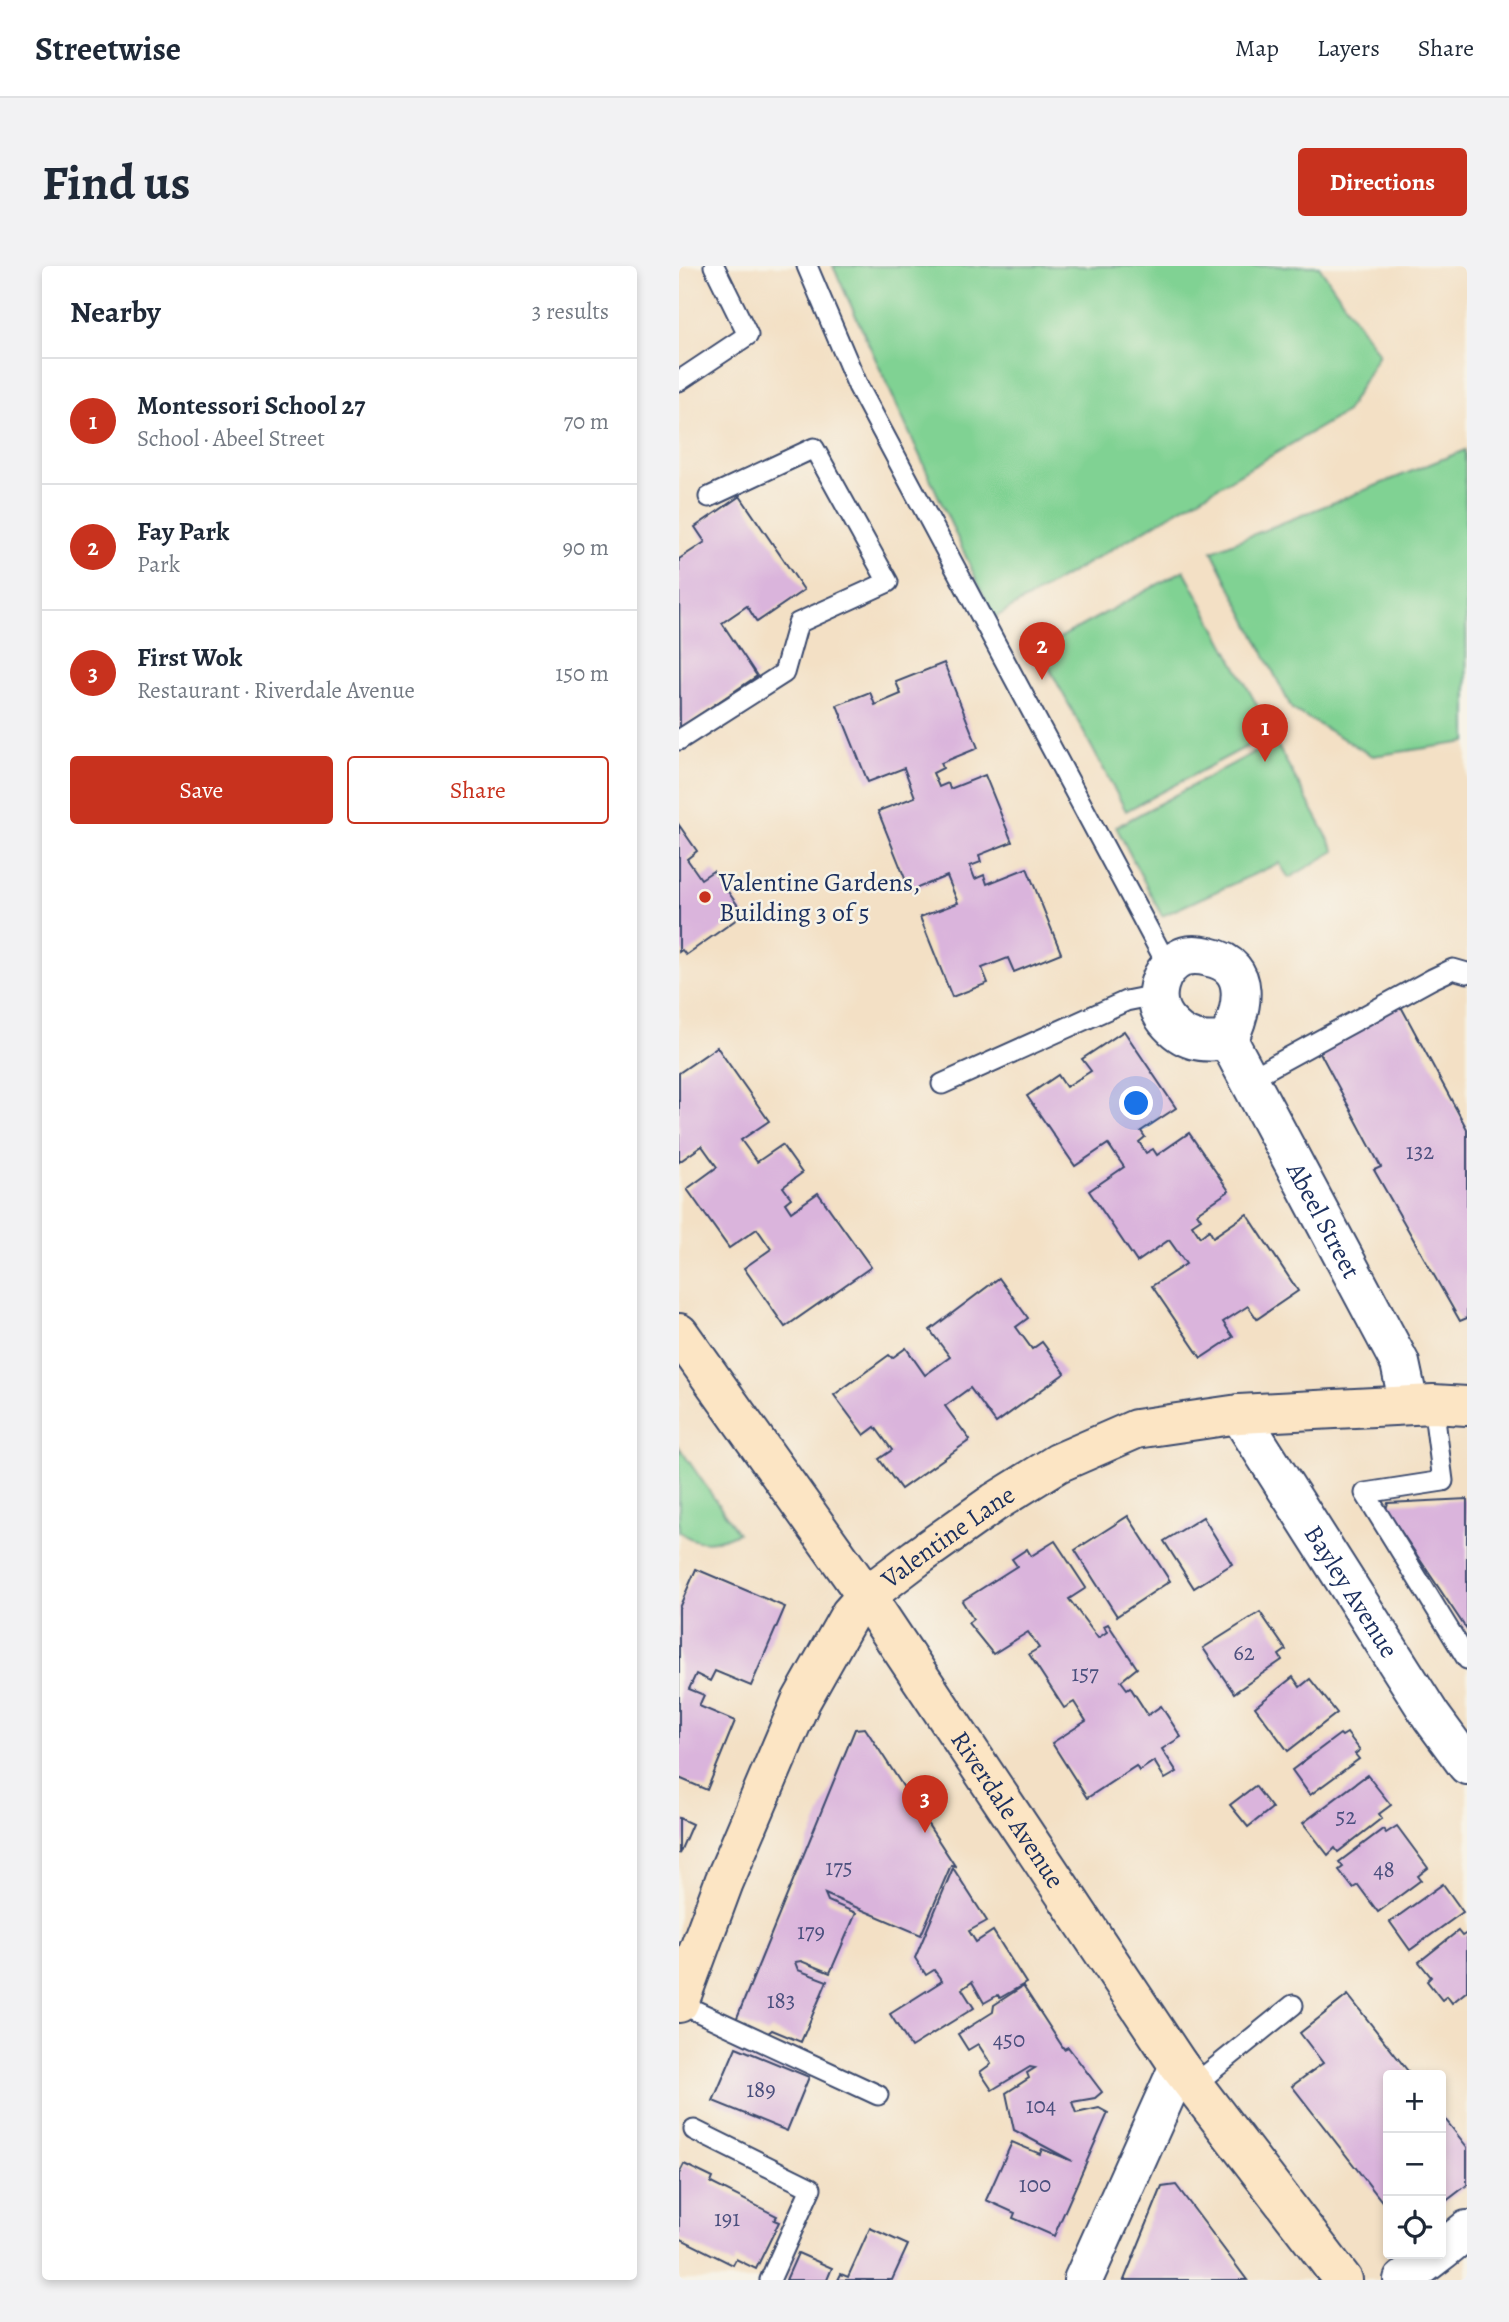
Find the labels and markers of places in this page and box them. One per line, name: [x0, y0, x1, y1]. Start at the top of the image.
pin: 2: [1019, 622, 1065, 680]
pin: 1: [1242, 704, 1288, 762]
place label: Valentine Gardens, Building 3 of 5: [718, 865, 920, 930]
marker: Valentine Gardens, Building 3 of 5: [697, 889, 713, 905]
pin: 3: [902, 1775, 948, 1833]

